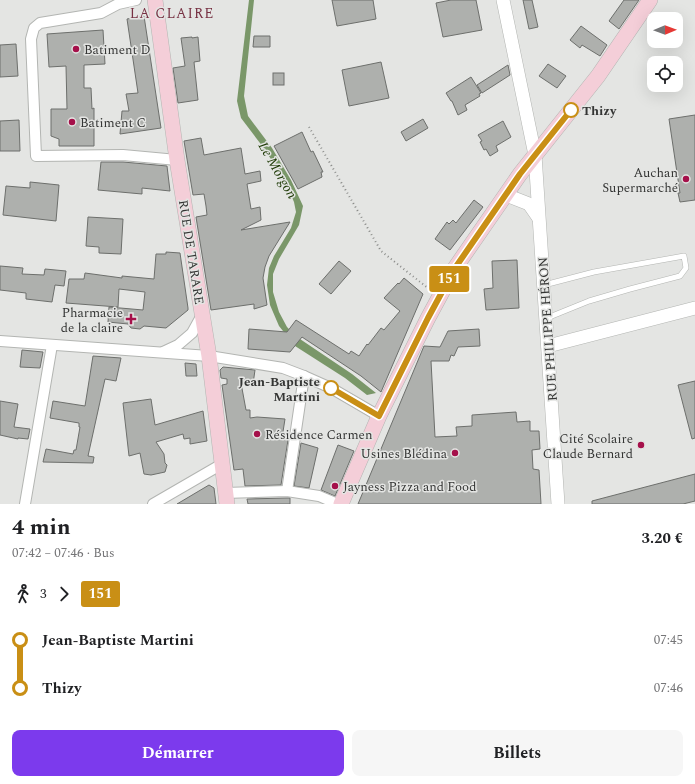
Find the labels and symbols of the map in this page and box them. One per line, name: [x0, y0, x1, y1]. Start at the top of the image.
district label: LA CLAIRE: [130, 3, 214, 24]
north arrow: [647, 12, 683, 48]
place label: Batiment D: [84, 40, 151, 60]
marker: Batiment D: [71, 44, 81, 54]
place label: Thizy: [582, 101, 617, 121]
marker: Thizy: [563, 102, 579, 118]
place label: Batiment C: [80, 113, 146, 133]
marker: Batiment C: [67, 117, 77, 127]
water label: Le Morgon: [253, 138, 303, 203]
place label: Auchan Supermarché: [602, 163, 678, 198]
marker: Auchan Supermarché: [681, 174, 691, 184]
street label: RUE DE TARARE: [173, 198, 209, 306]
street label: RUE PHILIPPE HÉRON: [533, 256, 563, 402]
line badge: 151: [426, 266, 472, 292]
place label: Pharmacie de la claire: [61, 303, 123, 338]
marker: Pharmacie de la claire: [126, 314, 136, 324]
place label: Jean-Baptiste Martini: [239, 372, 320, 407]
marker: Jean-Baptiste Martini: [323, 380, 339, 396]
place label: Résidence Carmen: [265, 425, 373, 445]
marker: Résidence Carmen: [252, 429, 262, 439]
place label: Cité Scolaire Claude Bernard: [543, 429, 633, 464]
marker: Cité Scolaire Claude Bernard: [636, 440, 646, 450]
place label: Usines Blédina: [361, 444, 448, 464]
marker: Usines Blédina: [450, 448, 460, 458]
place label: Jayness Pizza and Food: [343, 477, 476, 497]
marker: Jayness Pizza and Food: [330, 481, 340, 491]

